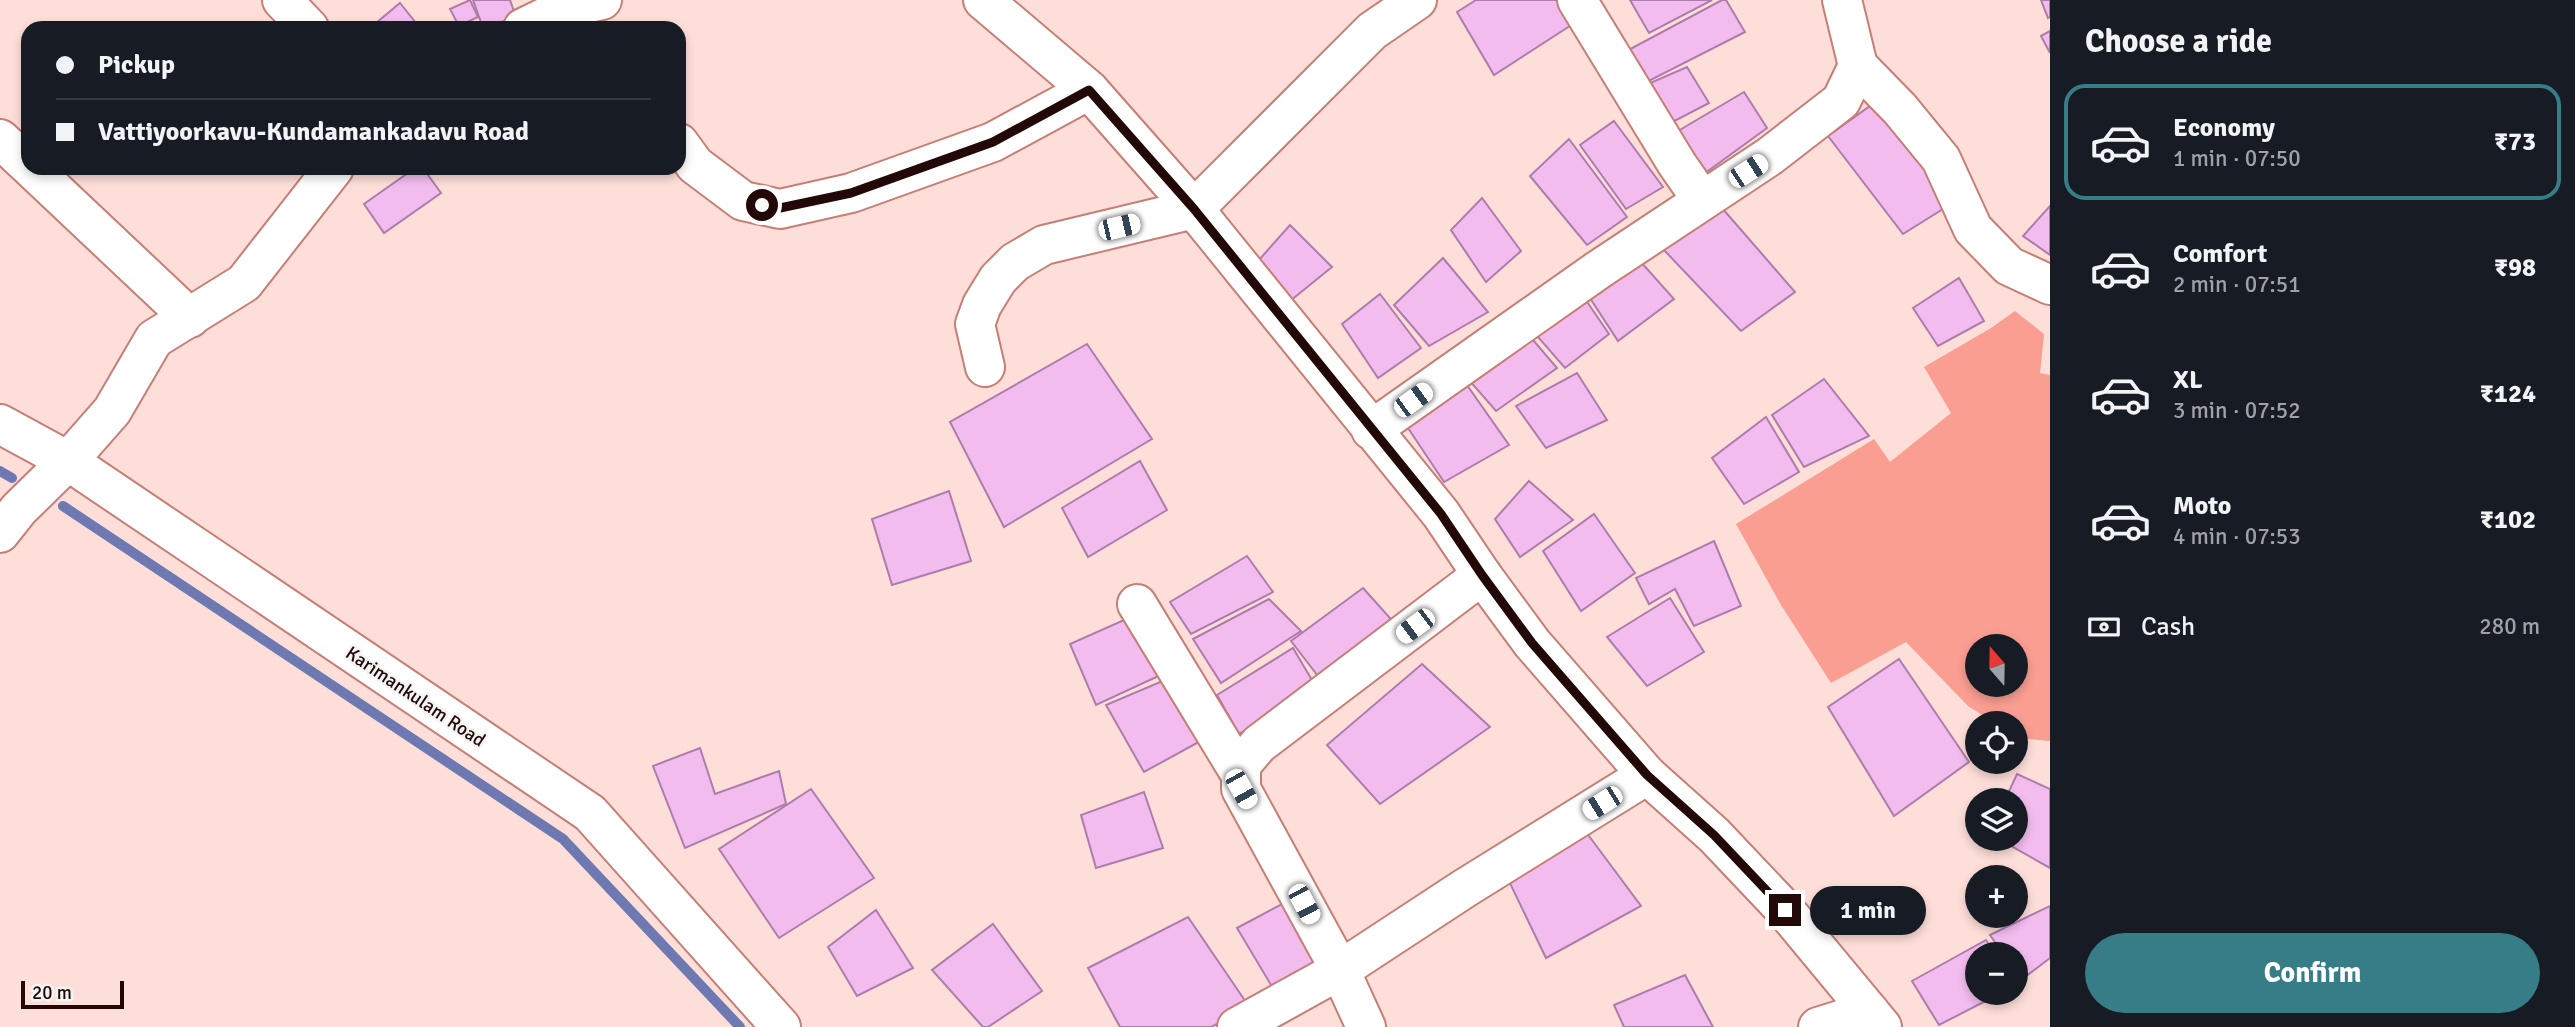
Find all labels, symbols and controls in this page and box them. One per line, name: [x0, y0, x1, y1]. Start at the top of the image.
text: Choose a ride: [2085, 22, 2272, 61]
text: Pickup: [98, 49, 175, 81]
icon: car: [2089, 111, 2152, 174]
text: Economy: [2173, 112, 2275, 144]
text: Vattiyoorkavu-Kundamankadavu Road: [98, 116, 529, 148]
text: ₹73: [2494, 126, 2536, 158]
text: 1 min · 07:50: [2173, 144, 2301, 173]
car: [1725, 151, 1772, 191]
route start: [746, 189, 778, 221]
car: [1097, 212, 1142, 242]
icon: car: [2089, 237, 2152, 300]
text: Comfort: [2173, 238, 2267, 270]
text: ₹98: [2494, 252, 2536, 284]
text: 2 min · 07:51: [2173, 270, 2301, 299]
icon: car: [2089, 363, 2152, 426]
text: XL: [2173, 364, 2203, 396]
text: ₹124: [2480, 378, 2536, 410]
car: [1390, 379, 1437, 421]
text: 3 min · 07:52: [2173, 396, 2301, 425]
icon: car: [2089, 489, 2152, 552]
text: Moto: [2173, 490, 2231, 522]
text: ₹102: [2480, 504, 2536, 536]
text: 4 min · 07:53: [2173, 522, 2301, 551]
car: [1392, 605, 1439, 647]
icon: cash: [2085, 608, 2123, 646]
text: Cash: [2141, 611, 2195, 643]
text: 280 m: [2479, 612, 2540, 641]
north arrow: [1965, 634, 2028, 696]
map controls: [1965, 634, 2028, 1005]
street label: Karimankulam Road: [341, 641, 490, 752]
button: locate: [1965, 711, 2028, 774]
car: [1222, 766, 1261, 812]
car: [1579, 783, 1626, 823]
button: layers: [1965, 788, 2028, 851]
button: +: [1965, 865, 2028, 928]
car: [1285, 881, 1324, 927]
callout: 1 min: [1810, 886, 1925, 934]
route end: [1769, 894, 1801, 926]
text: 1 min: [1840, 896, 1896, 925]
button: Confirm: [2085, 933, 2540, 1013]
button: −: [1965, 942, 2028, 1005]
scale bar: [21, 978, 124, 1010]
text: 20 m: [32, 981, 72, 1005]

